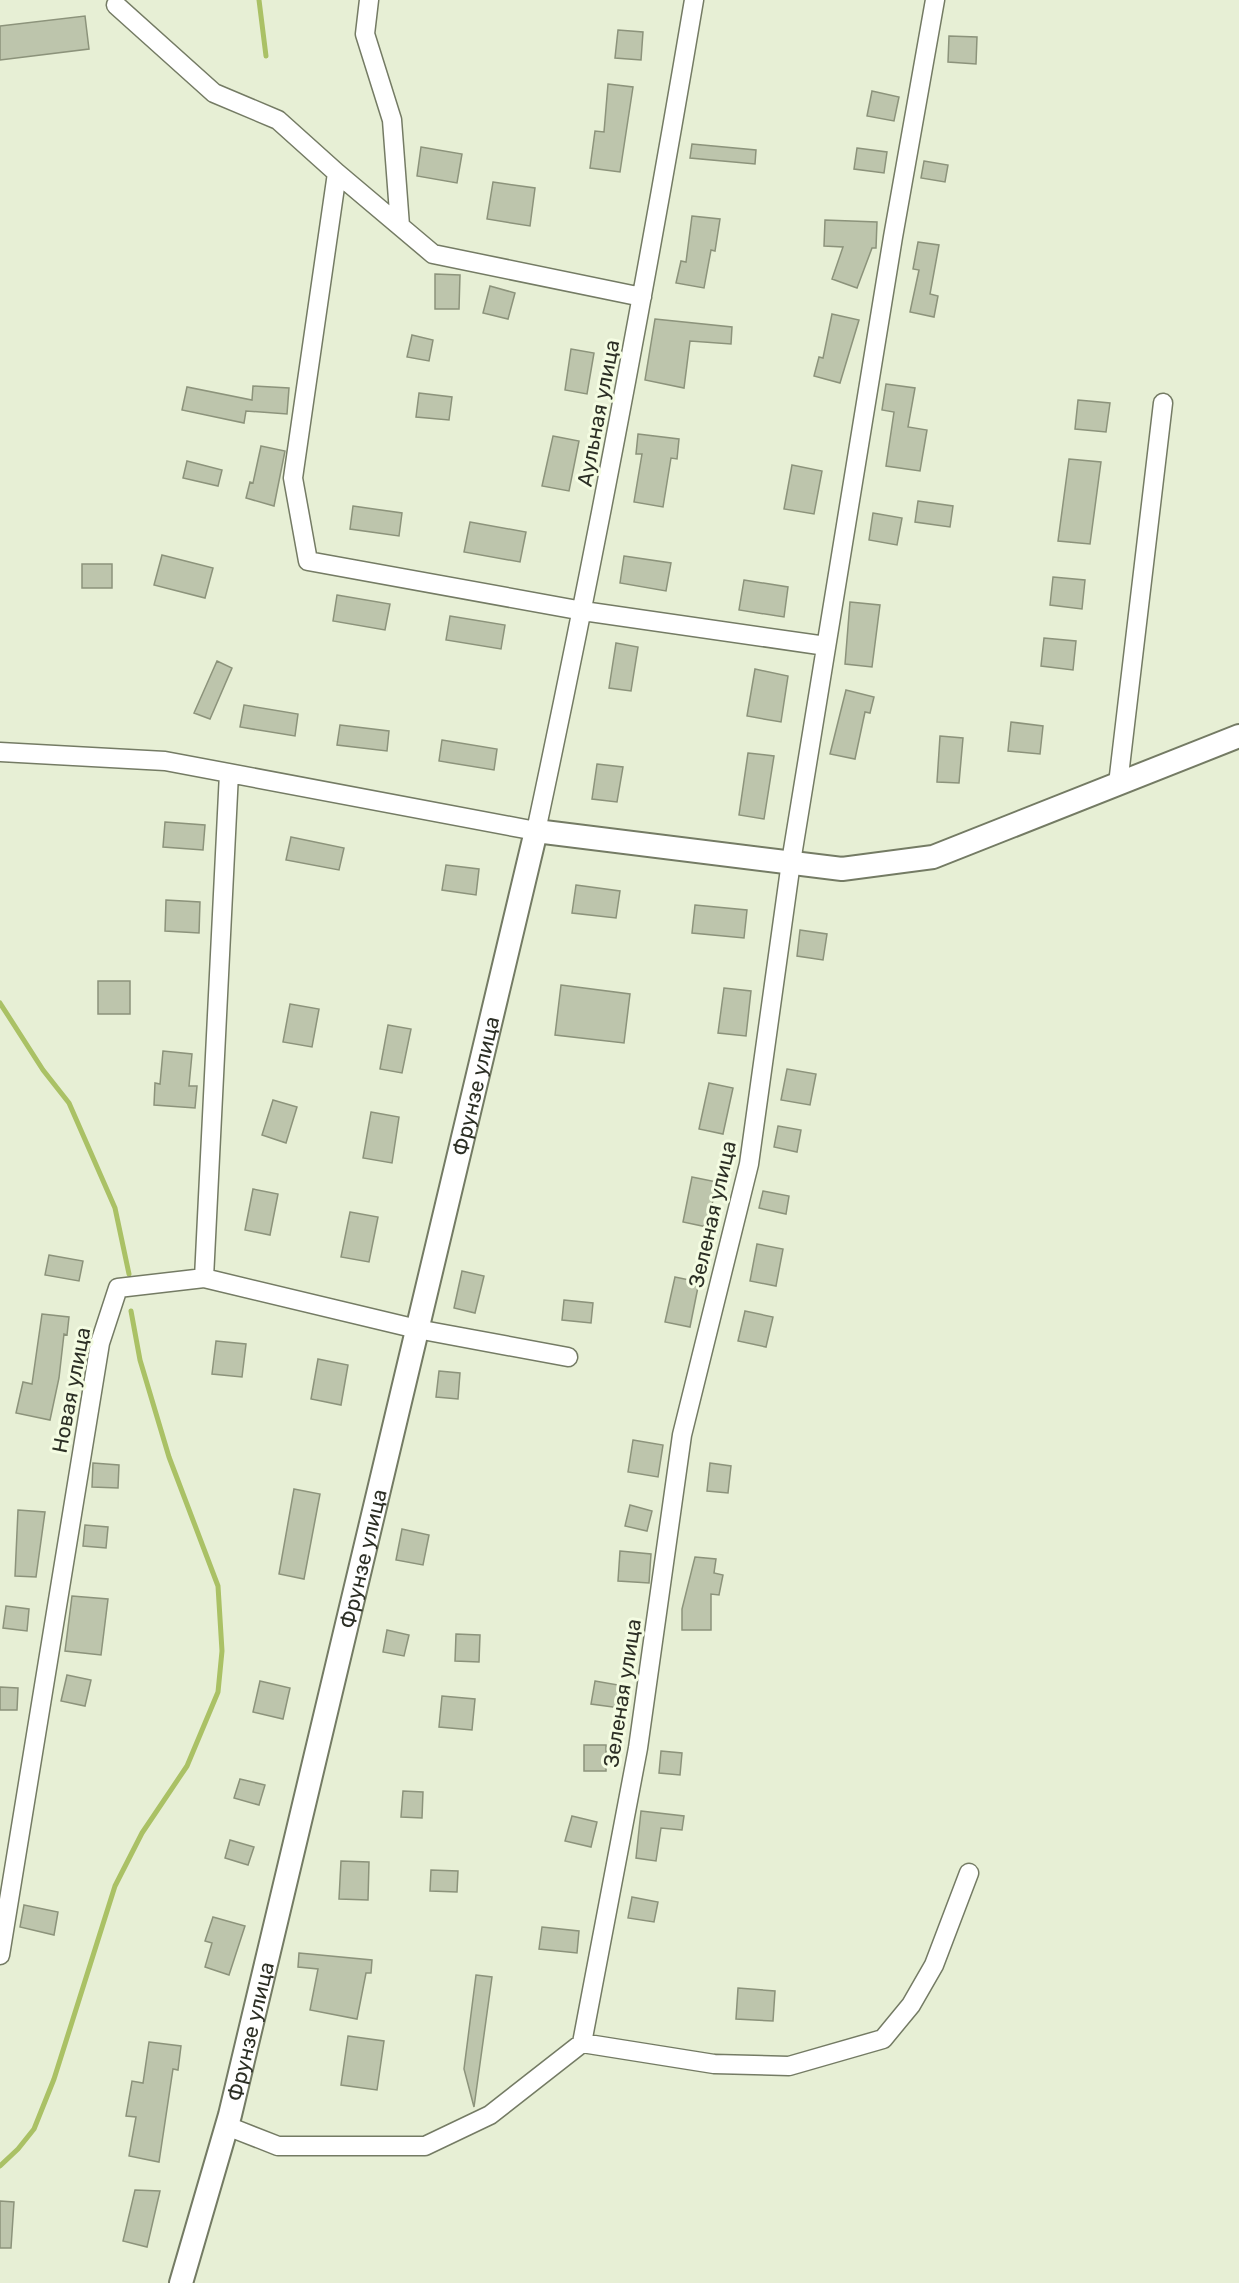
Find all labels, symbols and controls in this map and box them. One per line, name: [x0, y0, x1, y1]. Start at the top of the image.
street label: Аульная улица: [572, 337, 624, 489]
street label: Фрунзе улица: [447, 1014, 504, 1158]
street label: Зеленая улица: [683, 1138, 741, 1290]
street label: Новая улица: [47, 1325, 95, 1455]
street label: Фрунзе улица: [334, 1486, 391, 1631]
street label: Зеленая улица: [598, 1617, 646, 1769]
street label: Фрунзе улица: [221, 1959, 279, 2104]

